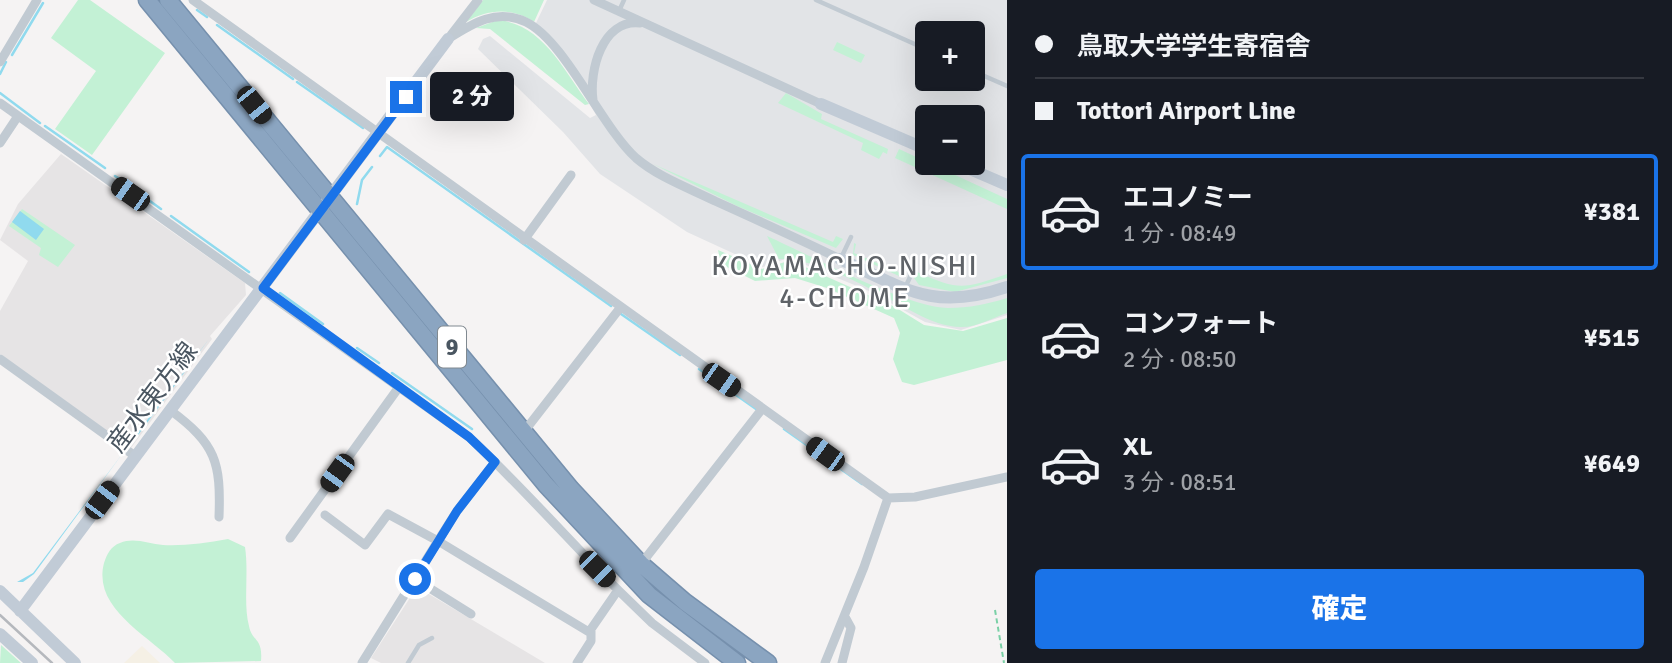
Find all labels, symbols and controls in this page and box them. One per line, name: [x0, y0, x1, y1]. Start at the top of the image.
map controls: [915, 21, 985, 175]
button: +: [915, 21, 985, 91]
text: 鳥取大学学生寄宿舎: [1077, 31, 1311, 63]
callout: 2 分: [430, 72, 514, 122]
route end: [390, 81, 422, 113]
car: [233, 82, 276, 128]
text: 2 分: [452, 82, 492, 111]
text: Tottori Airport Line: [1077, 95, 1296, 127]
button: −: [915, 105, 985, 175]
car: [107, 173, 154, 215]
icon: car: [1039, 181, 1102, 244]
text: エコノミー: [1123, 182, 1253, 214]
text: ¥381: [1584, 196, 1640, 228]
text: 1 分 · 08:49: [1123, 219, 1236, 248]
district label: KOYAMACHO-NISHI 4-CHOME: [711, 249, 979, 315]
icon: car: [1039, 307, 1102, 370]
text: コンフォート: [1123, 308, 1278, 340]
text: ¥515: [1584, 322, 1640, 354]
road number: 9: [438, 326, 466, 368]
street label: 産水東方線: [101, 336, 205, 459]
text: 2 分 · 08:50: [1123, 345, 1236, 374]
car: [698, 359, 745, 401]
text: XL: [1123, 431, 1153, 463]
car: [802, 433, 849, 475]
icon: car: [1039, 433, 1102, 496]
text: ¥649: [1584, 448, 1640, 480]
car: [317, 450, 358, 496]
text: 3 分 · 08:51: [1123, 468, 1236, 497]
car: [81, 477, 124, 523]
car: [575, 547, 620, 591]
route start: [399, 563, 431, 595]
button: 確定: [1035, 569, 1644, 649]

